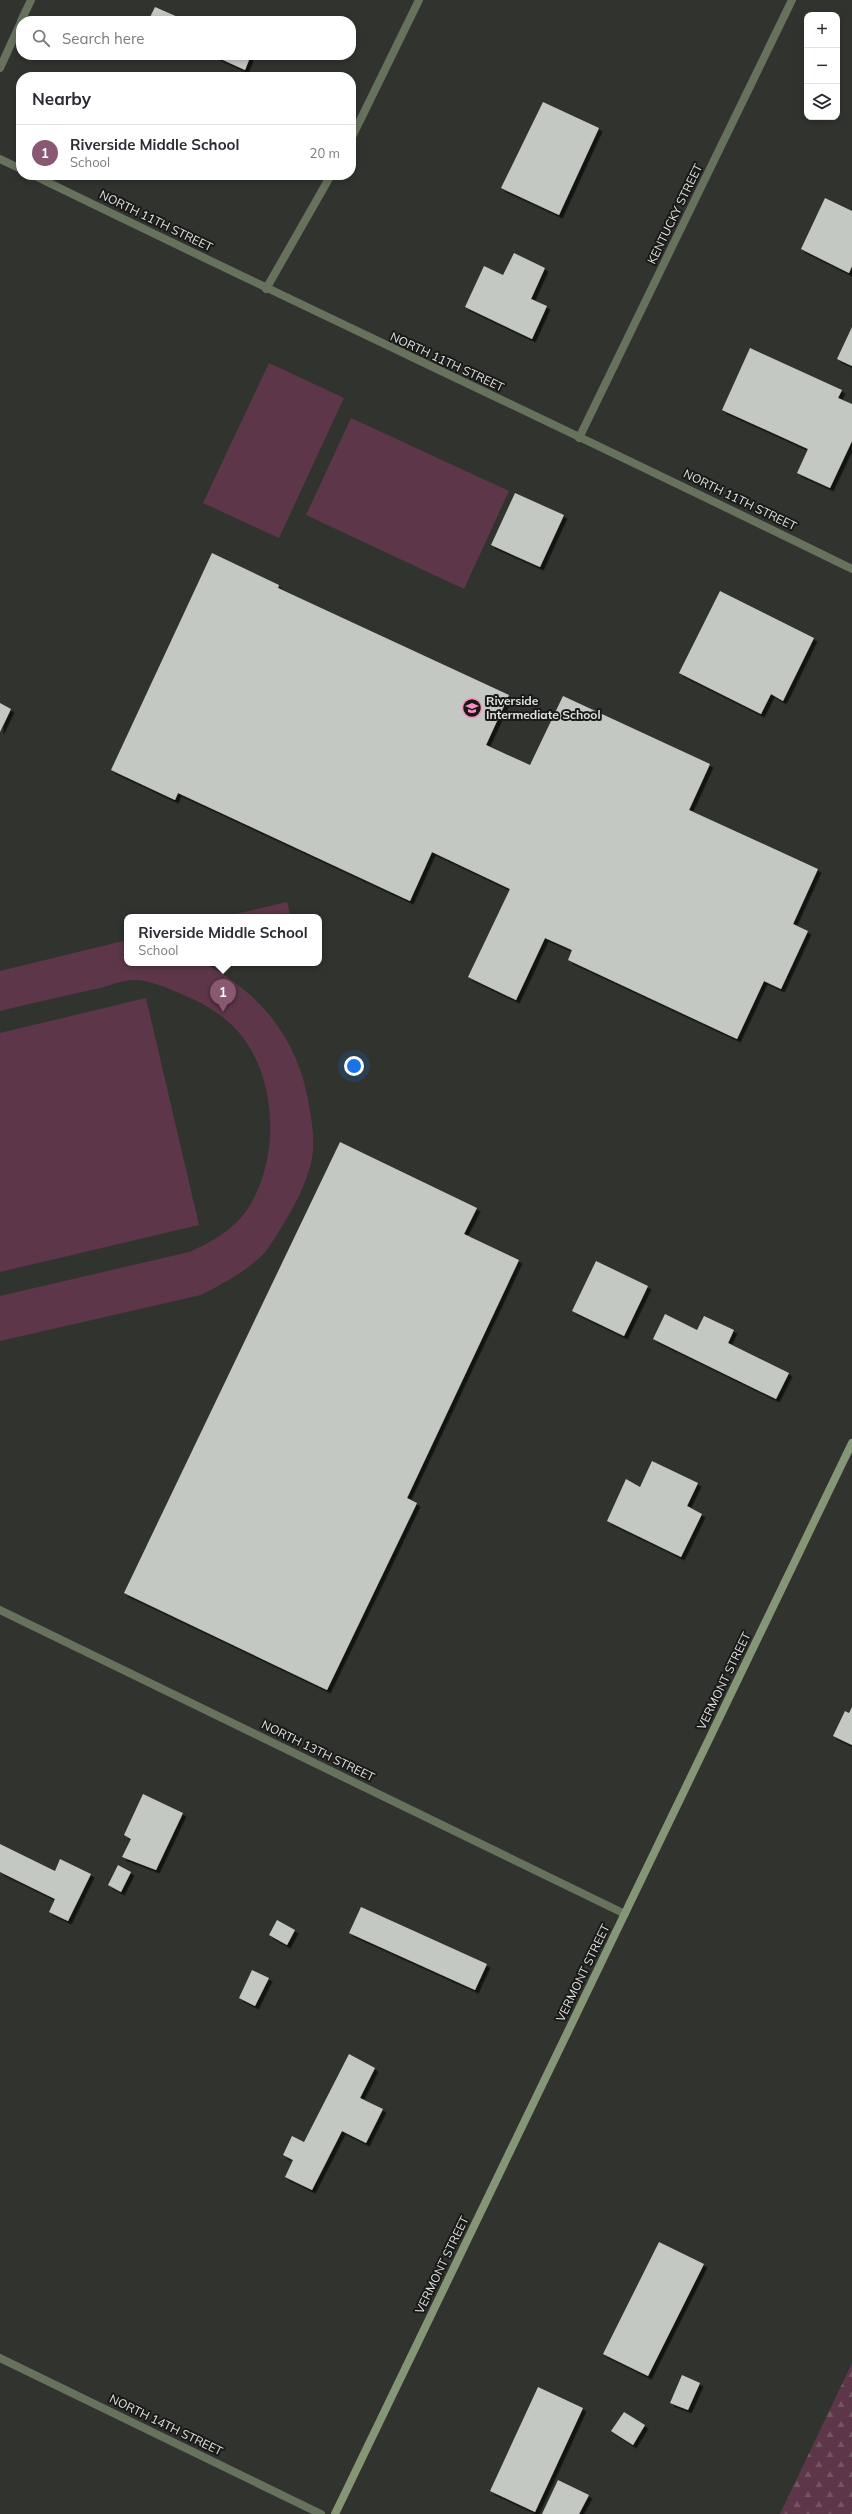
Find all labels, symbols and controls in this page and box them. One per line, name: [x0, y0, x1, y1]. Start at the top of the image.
map controls: [804, 12, 840, 120]
button: +: [804, 12, 840, 48]
search box: [16, 16, 356, 60]
icon: search: [30, 27, 52, 49]
text: Search here: [62, 29, 144, 48]
button: −: [804, 48, 840, 84]
button: layers: [804, 84, 840, 120]
text: Nearby: [32, 88, 91, 109]
text: Riverside Middle School: [70, 135, 239, 154]
text: 1: [41, 145, 49, 161]
text: 20 m: [310, 145, 340, 161]
text: School: [70, 154, 110, 170]
street label: KENTUCKY STREET: [644, 161, 706, 266]
street label: NORTH 11TH STREET: [97, 187, 216, 255]
street label: NORTH 11TH STREET: [388, 329, 507, 395]
street label: NORTH 11TH STREET: [681, 466, 800, 534]
place label: Riverside Intermediate School: [486, 693, 601, 722]
school or university icon: Riverside Intermediate School: [461, 697, 483, 719]
popup: [124, 914, 322, 966]
text: Riverside Middle School: [138, 923, 308, 942]
text: School: [138, 942, 178, 958]
pin: 1: [210, 979, 236, 1012]
your location: [344, 1056, 364, 1076]
street label: VERMONT STREET: [693, 1629, 754, 1732]
street label: NORTH 13TH STREET: [259, 1717, 378, 1785]
street label: VERMONT STREET: [552, 1921, 613, 2024]
street label: VERMONT STREET: [411, 2213, 472, 2316]
street label: NORTH 14TH STREET: [107, 2391, 226, 2459]

